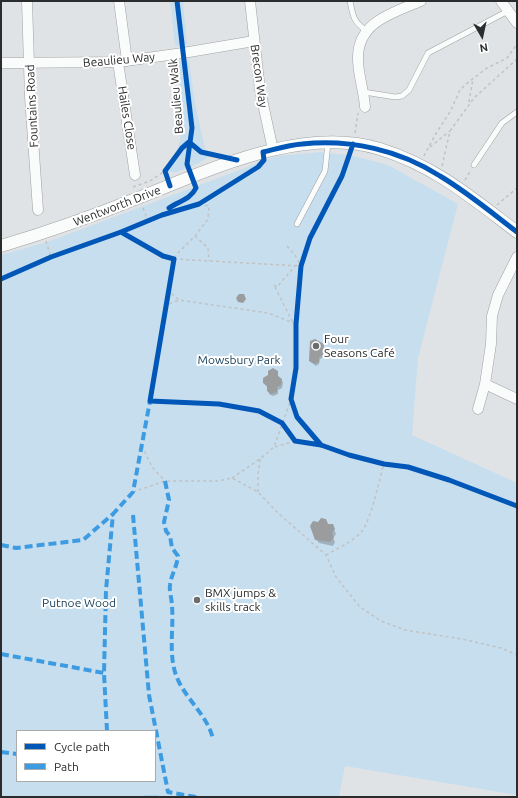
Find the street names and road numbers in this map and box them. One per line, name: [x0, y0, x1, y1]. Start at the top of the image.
street label: Brecon Way: [247, 43, 271, 109]
street label: Beaulieu Way: [82, 50, 156, 70]
street label: Beaulieu Walk: [166, 58, 186, 134]
street label: Fountains Road: [23, 64, 41, 148]
street label: Hailes Close: [115, 85, 139, 151]
street label: Wentworth Drive: [71, 183, 163, 229]

